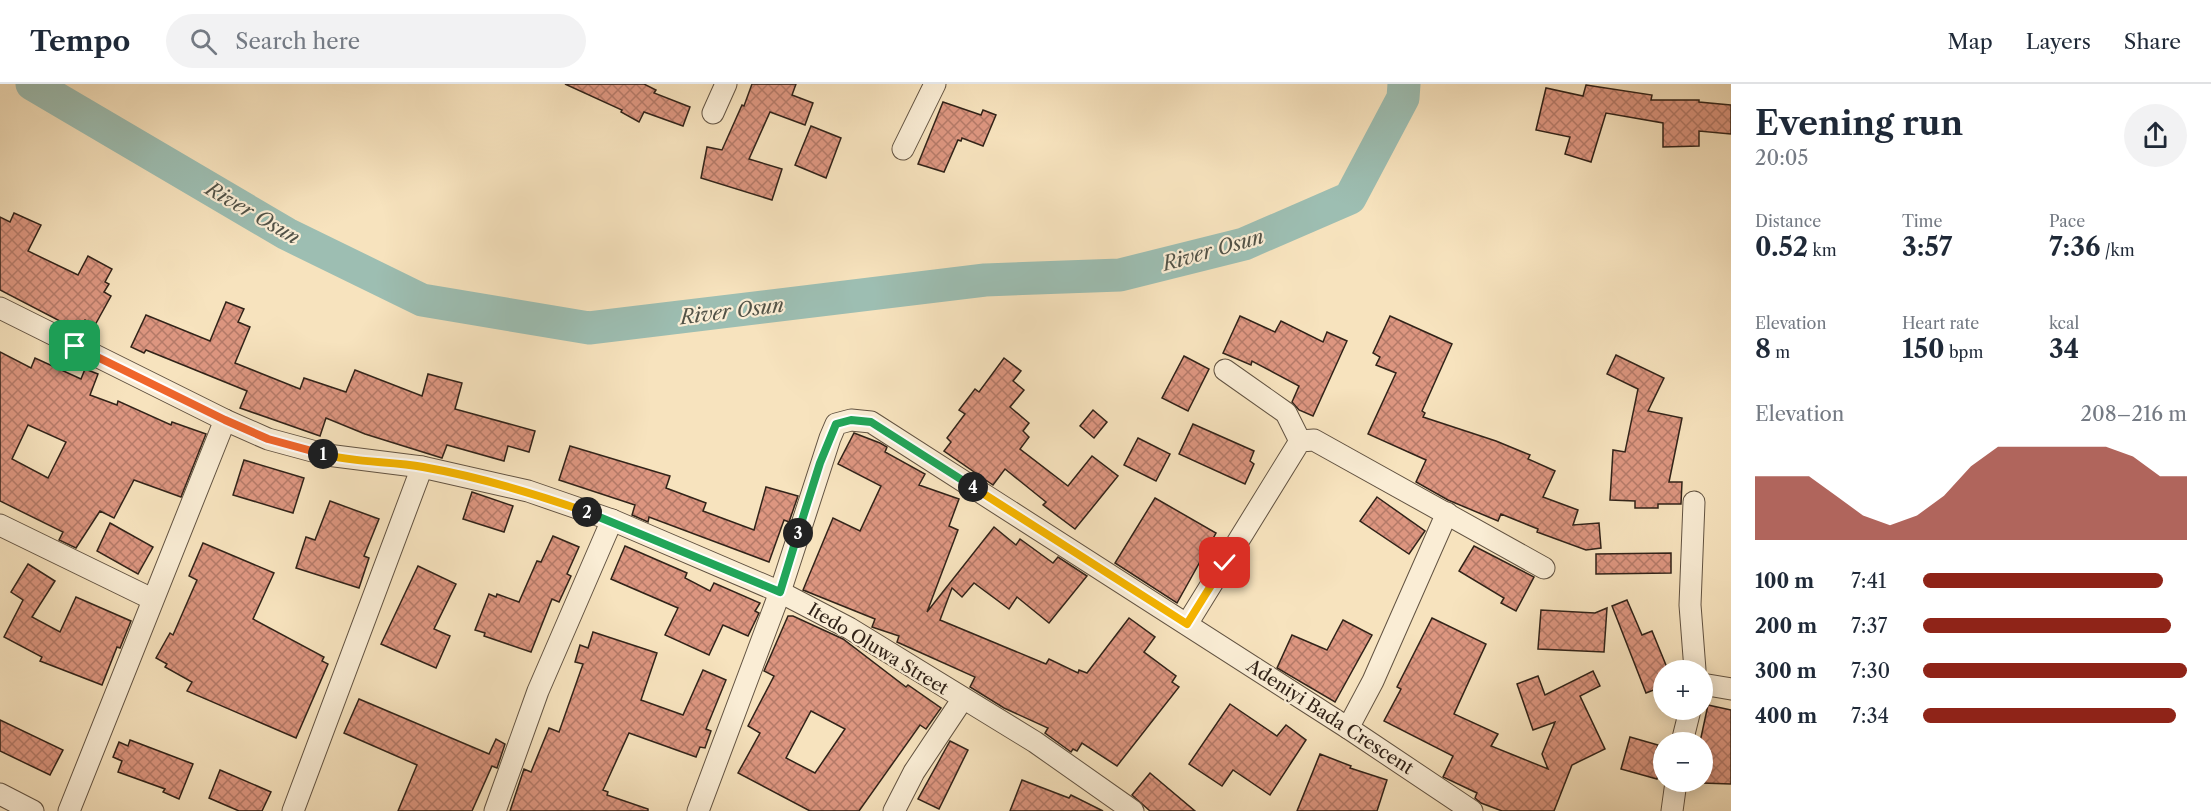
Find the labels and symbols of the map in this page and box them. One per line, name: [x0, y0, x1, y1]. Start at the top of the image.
water label: River Osun: [200, 176, 304, 249]
water label: River Osun: [1158, 224, 1266, 276]
water label: River Osun: [677, 293, 785, 330]
pin: [49, 320, 100, 371]
pin: 1: [308, 439, 338, 469]
pin: 4: [958, 472, 988, 502]
pin: 2: [572, 497, 602, 527]
pin: 3: [783, 518, 813, 548]
pin: [1199, 537, 1250, 588]
street label: Itedo Oluwa Street: [804, 598, 953, 700]
street label: Adeniyi Bada Crescent: [1242, 654, 1418, 780]

